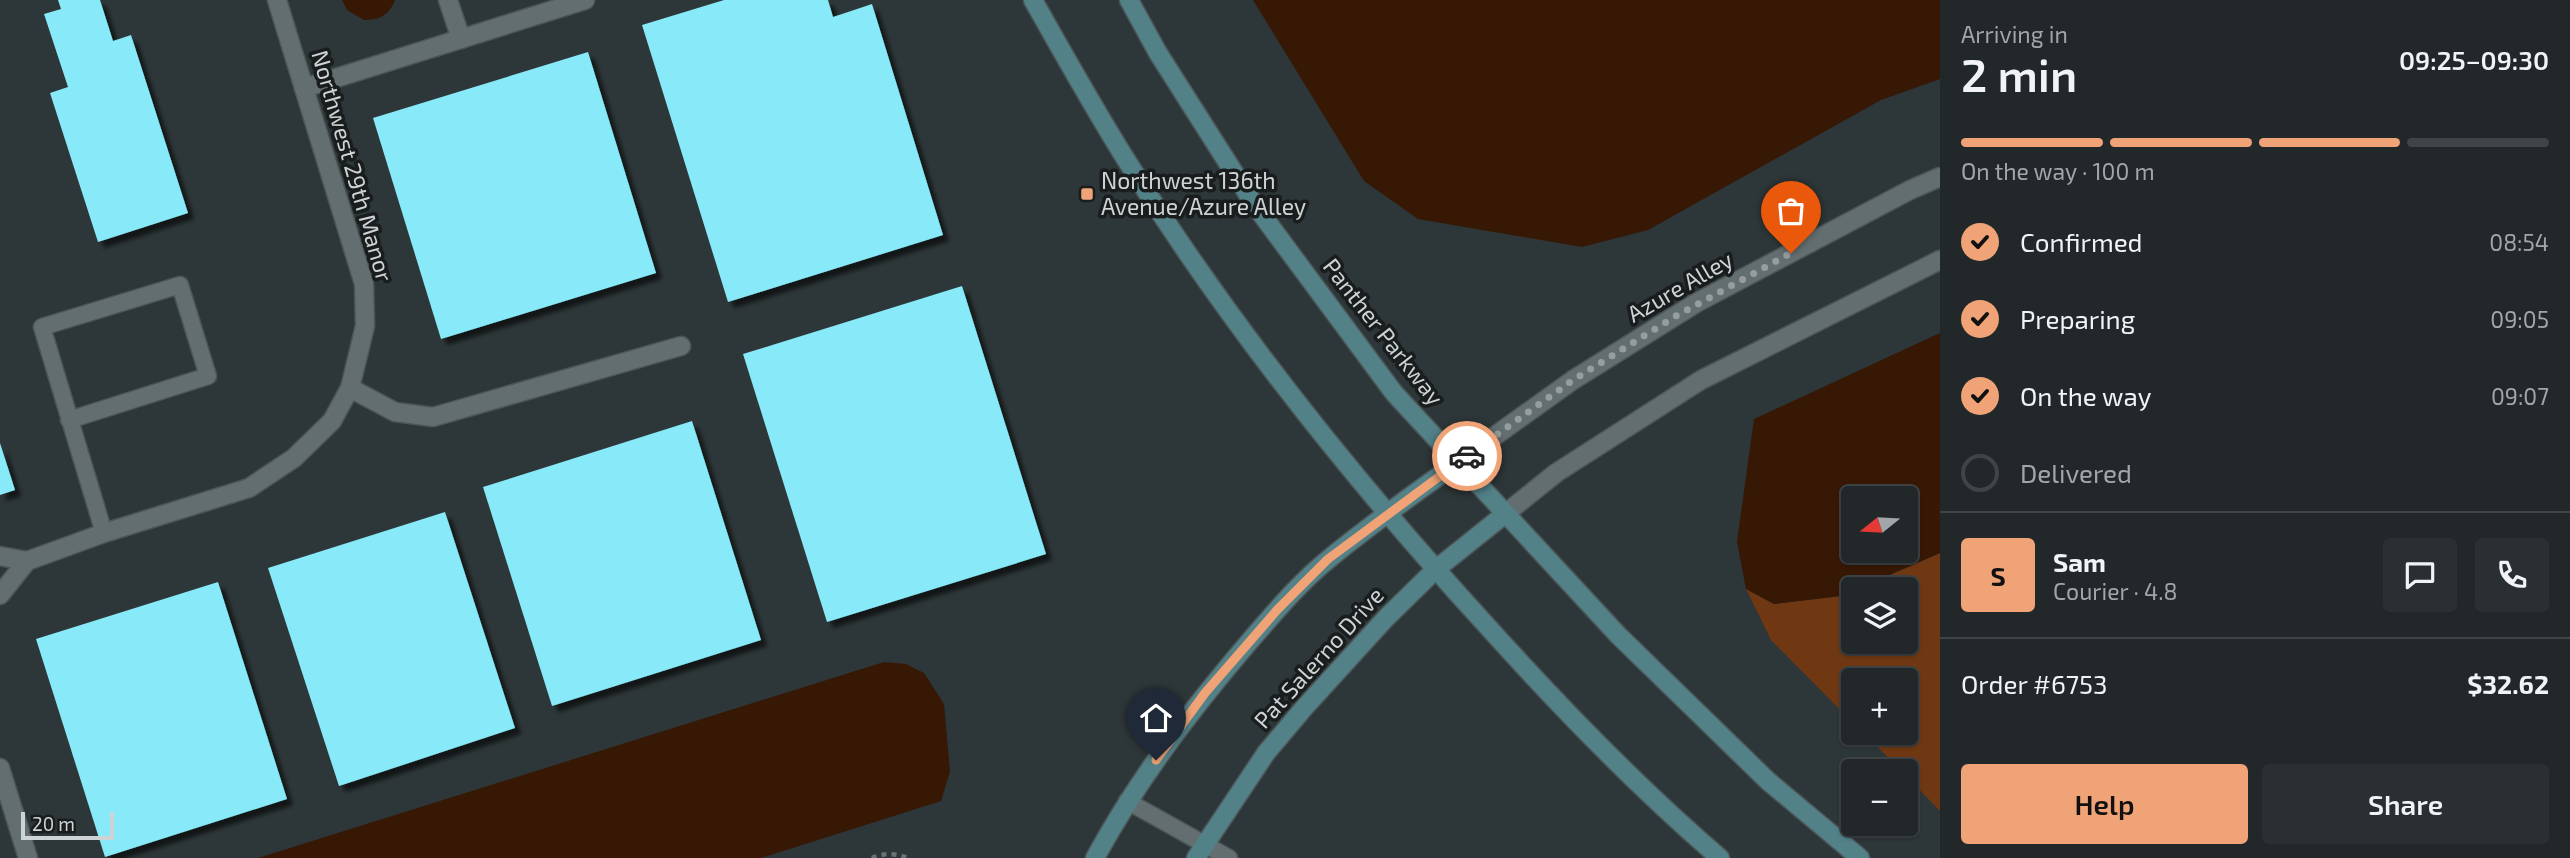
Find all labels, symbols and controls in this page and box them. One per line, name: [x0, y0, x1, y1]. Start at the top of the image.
text: Arriving in: [1961, 20, 2068, 48]
text: 09:25–09:30: [2399, 44, 2549, 75]
text: 2 min: [1961, 46, 2077, 101]
street label: Northwest 29th Manor: [307, 47, 399, 285]
text: On the way · 100 m: [1961, 157, 2155, 185]
place label: Northwest 136th Avenue/Azure Alley: [1101, 166, 1306, 220]
pin: [1761, 181, 1821, 253]
marker: Northwest 136th Avenue/Azure Alley: [1079, 186, 1095, 202]
icon: bag: [1772, 192, 1810, 230]
icon: check: [1961, 223, 1999, 261]
text: Confirmed: [2020, 226, 2143, 257]
text: 08:54: [2489, 228, 2549, 256]
street label: Azure Alley: [1622, 245, 1737, 328]
street label: Panther Parkway: [1318, 252, 1450, 410]
icon: check: [1961, 300, 1999, 338]
text: Preparing: [2020, 303, 2135, 334]
text: 09:05: [2490, 305, 2549, 333]
icon: check: [1961, 377, 1999, 415]
text: On the way: [2020, 380, 2151, 411]
text: 09:07: [2491, 382, 2549, 410]
courier: [1432, 421, 1502, 491]
icon: car: [1448, 437, 1486, 475]
text: Delivered: [2020, 457, 2132, 488]
north arrow: [1841, 486, 1918, 564]
map controls: [1841, 486, 1918, 836]
button: chat: [2383, 538, 2457, 612]
button: phone: [2475, 538, 2549, 612]
text: Sam: [2053, 546, 2106, 577]
text: S: [1990, 560, 2006, 591]
button: layers: [1841, 577, 1918, 654]
text: Courier · 4.8: [2053, 577, 2177, 605]
street label: Pat Salerno Drive: [1248, 581, 1389, 734]
button: +: [1841, 668, 1918, 745]
text: Order #6753: [1961, 668, 2107, 699]
text: $32.62: [2467, 668, 2549, 699]
pin: [1126, 688, 1186, 760]
icon: home: [1137, 699, 1175, 737]
button: −: [1841, 759, 1918, 836]
button: Help: [1961, 764, 2248, 844]
button: Share: [2262, 764, 2549, 844]
scale bar: [21, 809, 114, 841]
text: 20 m: [32, 812, 75, 835]

